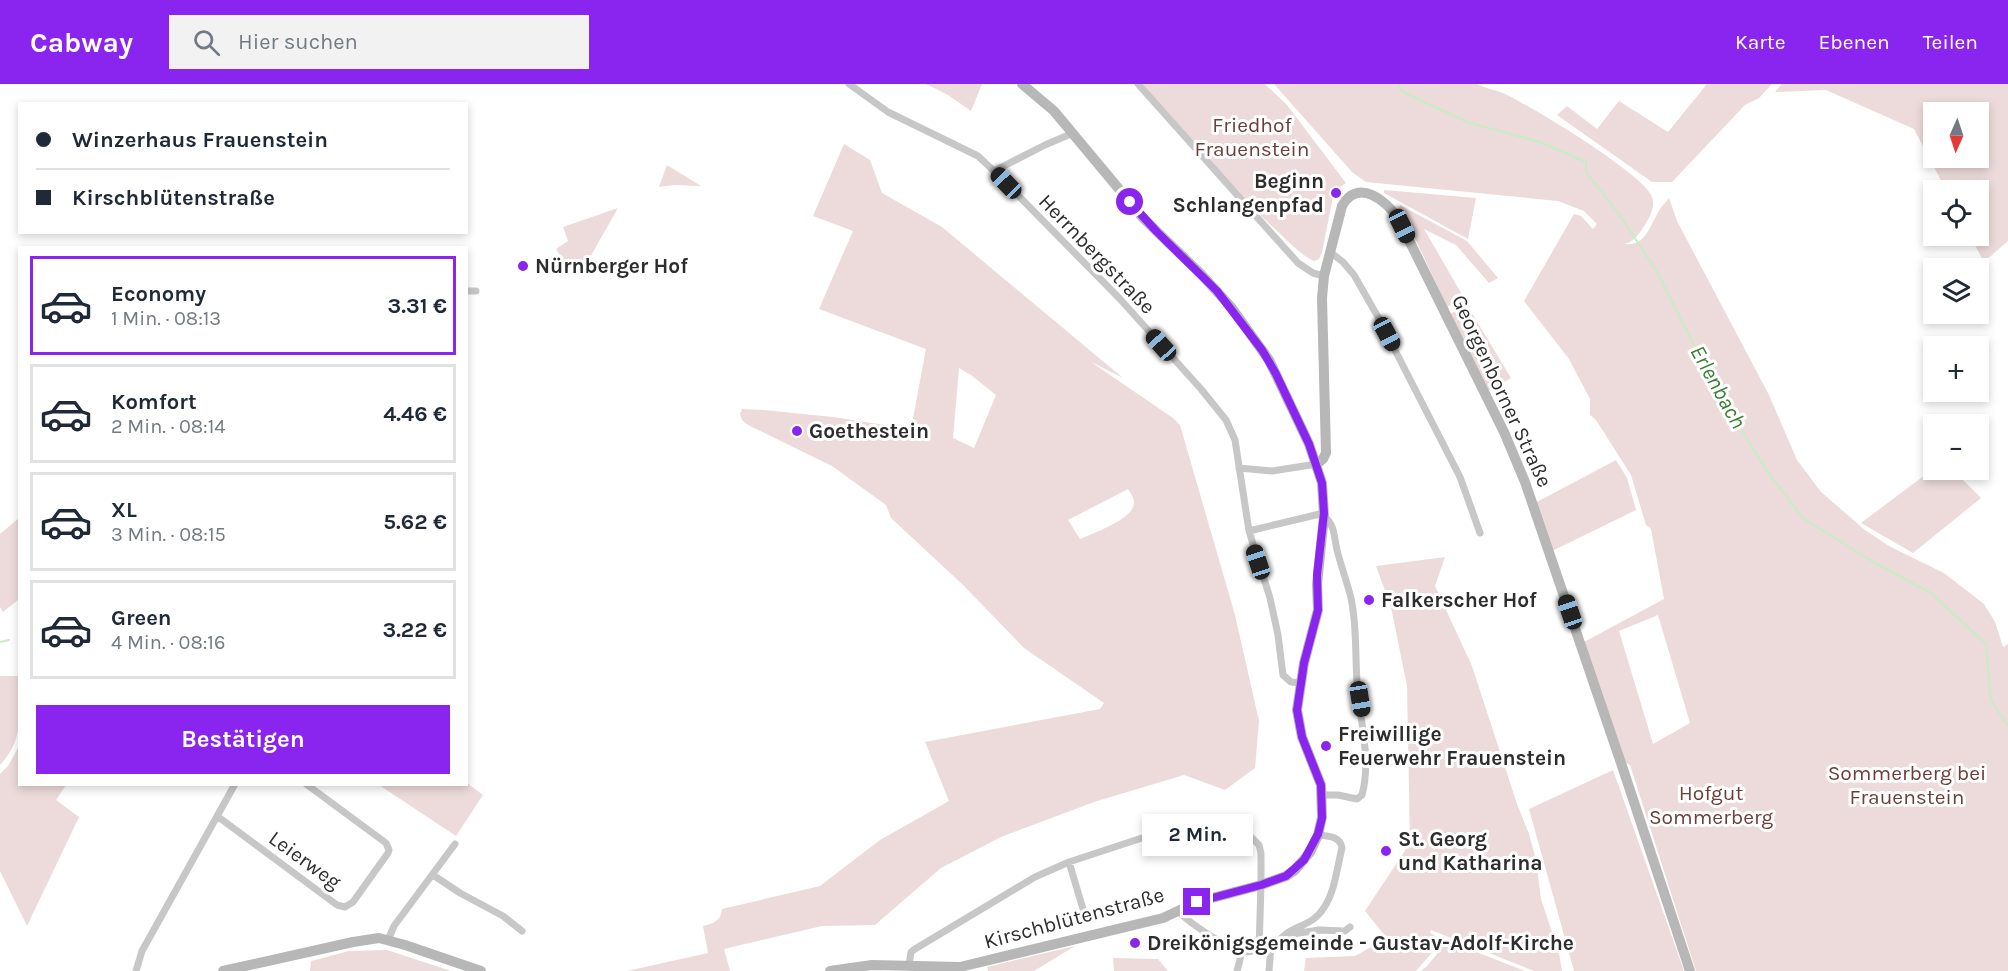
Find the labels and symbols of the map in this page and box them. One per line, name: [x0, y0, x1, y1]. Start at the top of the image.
north arrow: [1923, 102, 1989, 168]
park label: Friedhof Frauenstein: [1195, 113, 1309, 161]
car: [987, 164, 1025, 202]
place label: Beginn Schlangenpfad: [1173, 169, 1324, 217]
marker: Beginn Schlangenpfad: [1329, 186, 1343, 200]
route start: [1116, 188, 1143, 215]
street label: Herrnbergstraße: [1034, 189, 1160, 319]
car: [1386, 206, 1418, 246]
place label: Nürnberger Hof: [535, 254, 688, 278]
marker: Nürnberger Hof: [516, 259, 530, 273]
street label: Georgenborner Straße: [1447, 291, 1557, 491]
car: [1371, 314, 1403, 354]
car: [1142, 326, 1180, 364]
water label: Erlenbach: [1685, 341, 1751, 433]
place label: Goethestein: [809, 419, 929, 443]
marker: Goethestein: [790, 424, 804, 438]
car: [1244, 542, 1272, 582]
place label: Falkerscher Hof: [1381, 588, 1537, 612]
car: [1556, 592, 1584, 632]
marker: Falkerscher Hof: [1362, 593, 1376, 607]
car: [1348, 680, 1372, 718]
place label: Freiwillige Feuerwehr Frauenstein: [1338, 722, 1566, 770]
marker: Freiwillige Feuerwehr Frauenstein: [1319, 739, 1333, 753]
park label: Sommerberg bei Frauenstein: [1828, 761, 1986, 809]
park label: Hofgut Sommerberg: [1649, 781, 1773, 829]
callout: 2 Min.: [1142, 815, 1252, 857]
street label: Leierweg: [264, 826, 346, 894]
place label: St. Georg und Katharina: [1398, 827, 1543, 875]
marker: St. Georg und Katharina: [1379, 844, 1393, 858]
street label: Kirschblütenstraße: [981, 882, 1167, 954]
route end: [1183, 888, 1210, 915]
place label: Dreikönigsgemeinde - Gustav-Adolf-Kirche: [1147, 931, 1574, 955]
marker: Dreikönigsgemeinde - Gustav-Adolf-Kirche: [1128, 936, 1142, 950]

